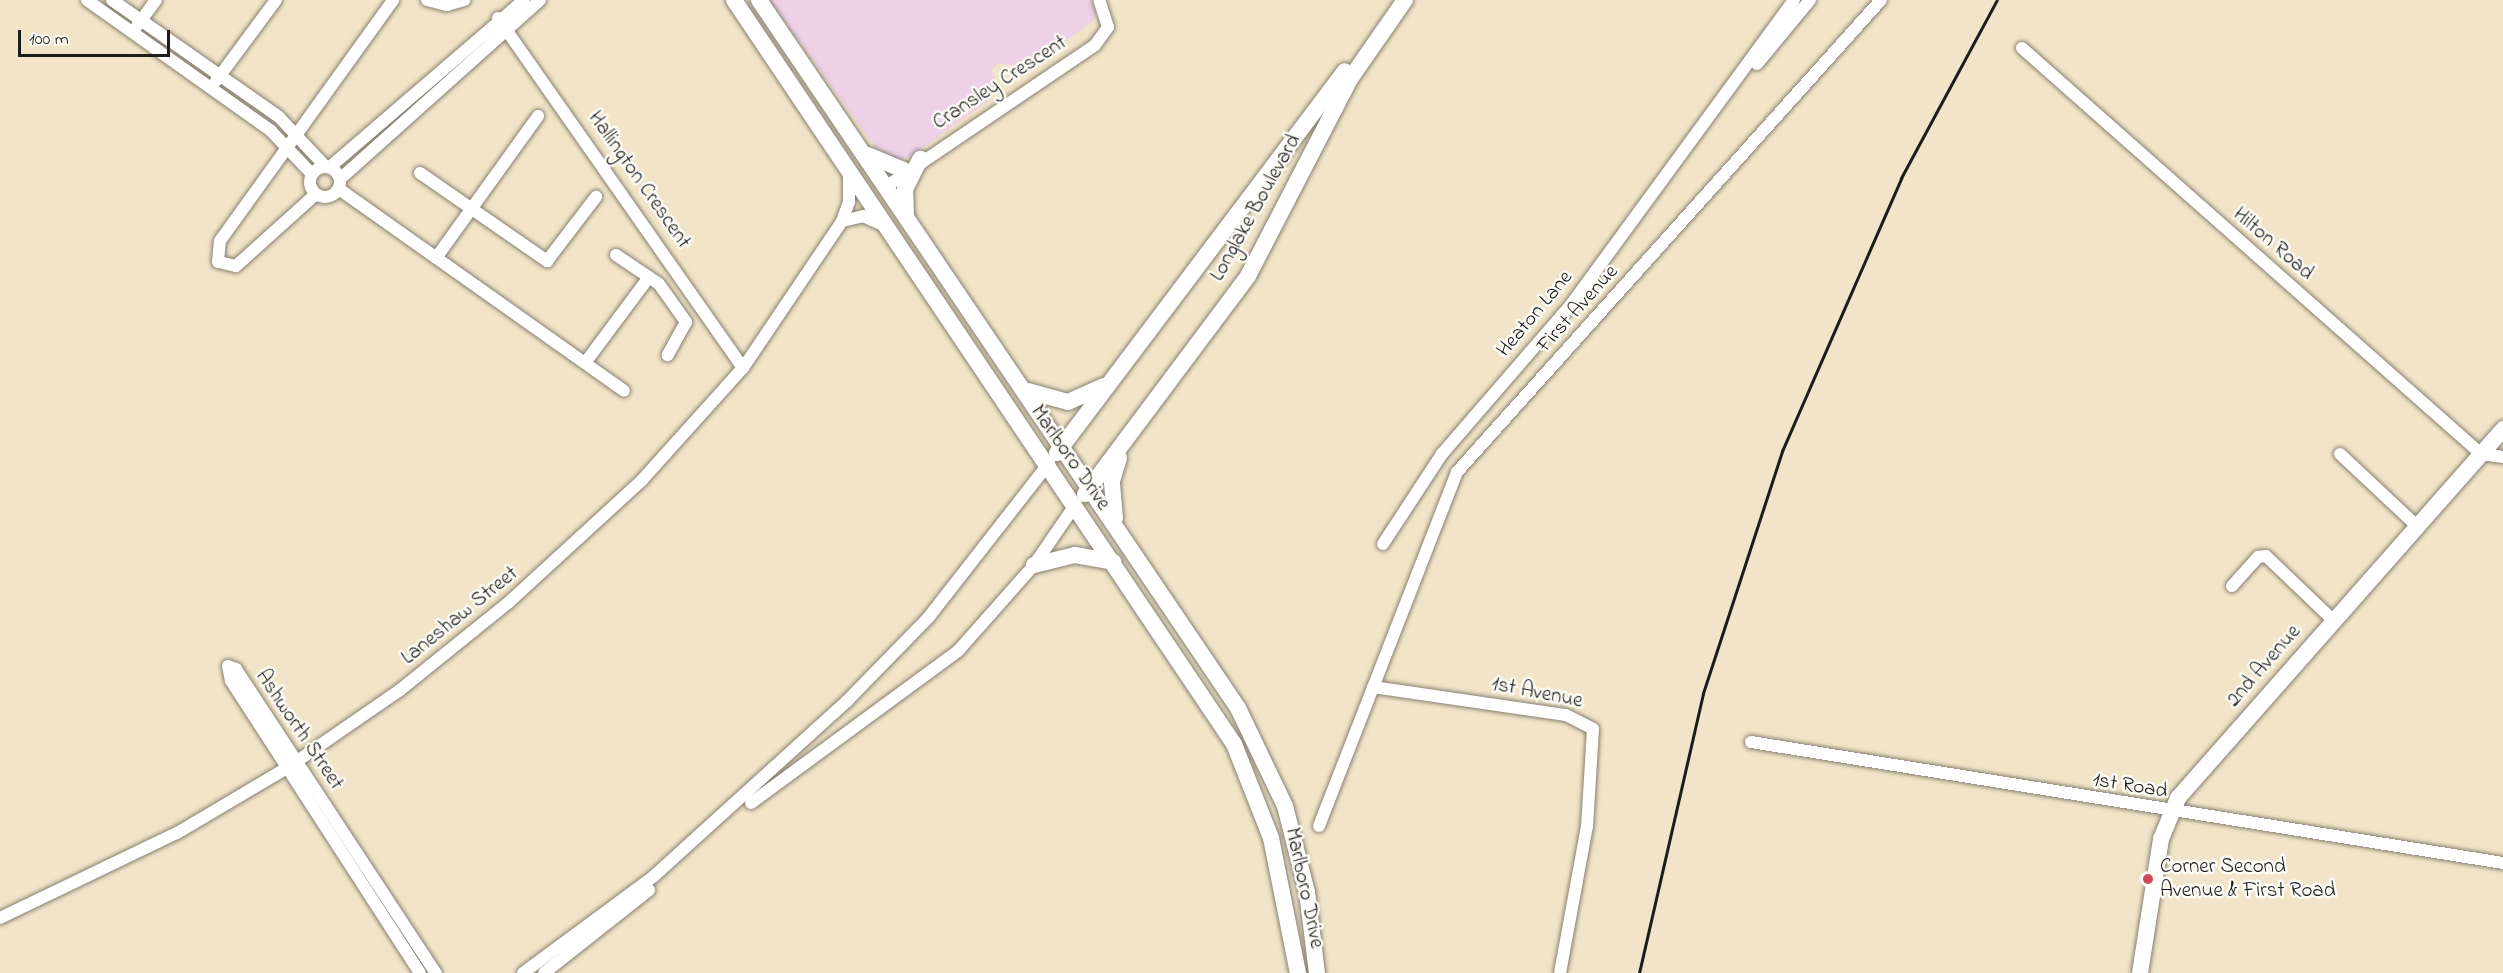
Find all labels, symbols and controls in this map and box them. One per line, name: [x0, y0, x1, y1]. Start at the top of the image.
scale bar: [21, 18, 172, 56]
text: 100 m: [29, 27, 69, 53]
street label: Cransley Crescent: [928, 30, 1072, 136]
street label: Hallington Crescent: [582, 106, 696, 254]
street label: Longlake Boulevard: [1205, 130, 1307, 286]
street label: Hilton Road: [2227, 202, 2319, 286]
street label: First Avenue: [1532, 260, 1624, 358]
street label: Heaton Lane: [1491, 266, 1579, 362]
street label: Marlboro Drive: [1025, 401, 1115, 515]
street label: Laneshaw Street: [397, 561, 523, 671]
street label: 2nd Avenue: [2221, 620, 2307, 712]
street label: Ashworth Street: [249, 665, 349, 795]
street label: 1st Avenue: [1489, 672, 1585, 714]
street label: 1st Road: [2091, 768, 2169, 804]
street label: Marlboro Drive: [1279, 825, 1329, 951]
place label: Corner Second Avenue & First Road: [2160, 854, 2335, 904]
marker: Corner Second Avenue & First Road: [2141, 872, 2155, 886]

